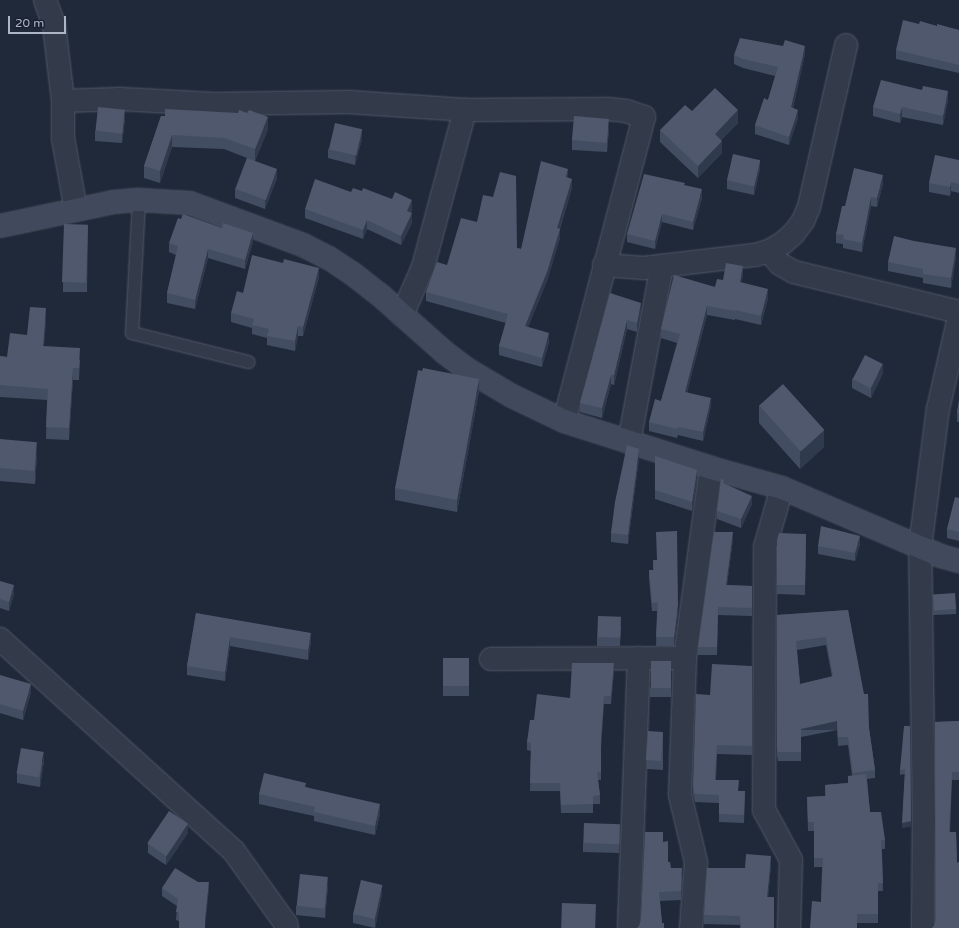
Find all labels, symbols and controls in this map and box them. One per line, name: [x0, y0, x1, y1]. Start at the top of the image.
scale bar: [10, 8, 68, 34]
text: 20 m: [15, 16, 44, 30]

